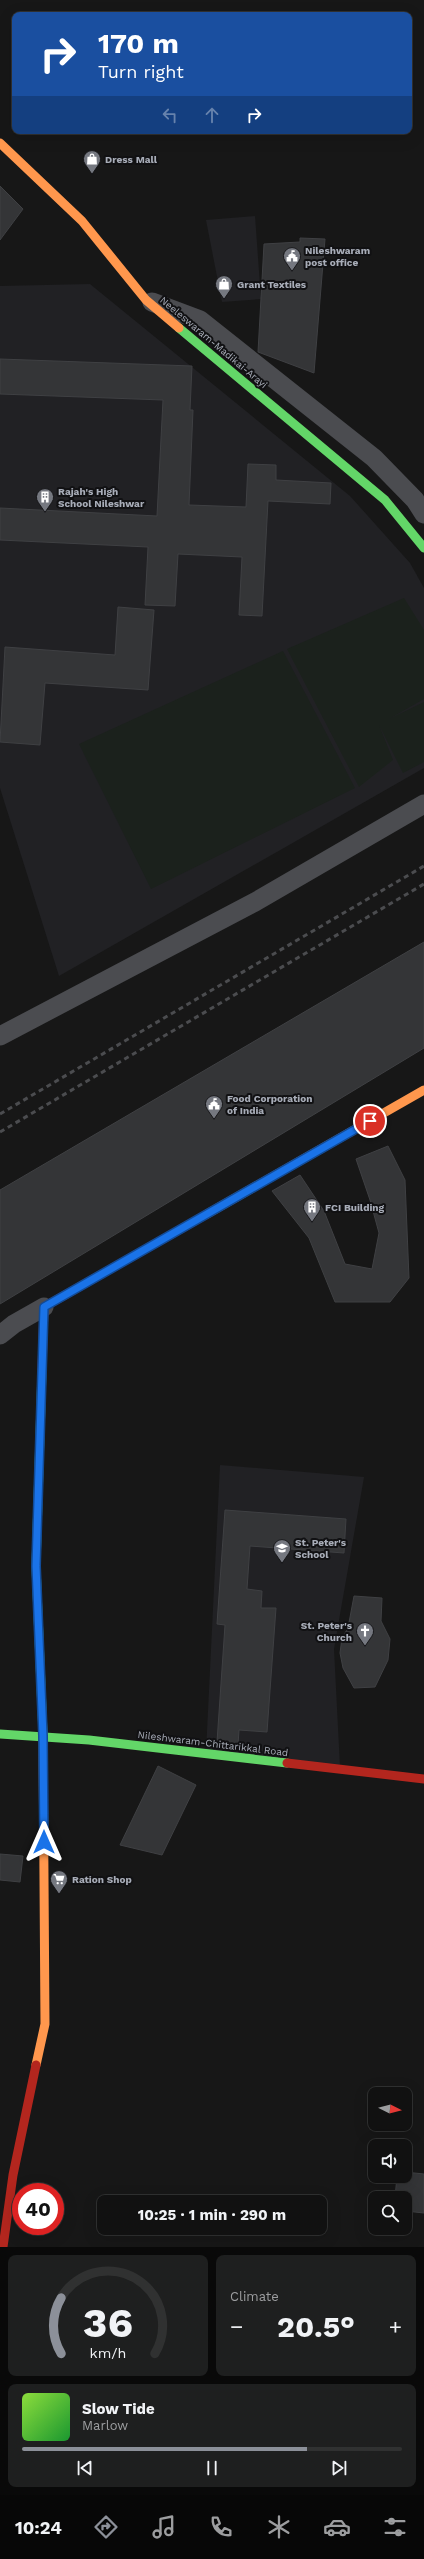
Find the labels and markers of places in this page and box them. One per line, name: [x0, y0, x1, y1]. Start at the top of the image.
shop icon: Dress Mall: [82, 149, 102, 174]
place label: Dress Mall: [105, 154, 158, 165]
place label: Nileshwaram post office: [305, 245, 370, 268]
public building icon: Nileshwaram post office: [282, 246, 302, 271]
shop icon: Grant Textiles: [214, 274, 234, 299]
place label: Grant Textiles: [237, 279, 307, 290]
place label: Rajah's High School Nileshwar: [58, 486, 145, 509]
building icon: Rajah's High School Nileshwar: [35, 487, 55, 512]
place label: Food Corporation of India: [227, 1093, 312, 1116]
public building icon: Food Corporation of India: [204, 1094, 224, 1119]
pin: [353, 1104, 387, 1138]
building icon: FCI Building: [302, 1197, 322, 1222]
place label: FCI Building: [325, 1202, 385, 1213]
place label: St. Peter's School: [295, 1537, 347, 1560]
school or university icon: St. Peter's School: [272, 1538, 292, 1563]
place label: St. Peter's Church: [301, 1620, 353, 1643]
church icon: St. Peter's Church: [355, 1621, 375, 1646]
supermarket icon: Ration Shop: [49, 1869, 69, 1894]
place label: Ration Shop: [72, 1874, 132, 1885]

